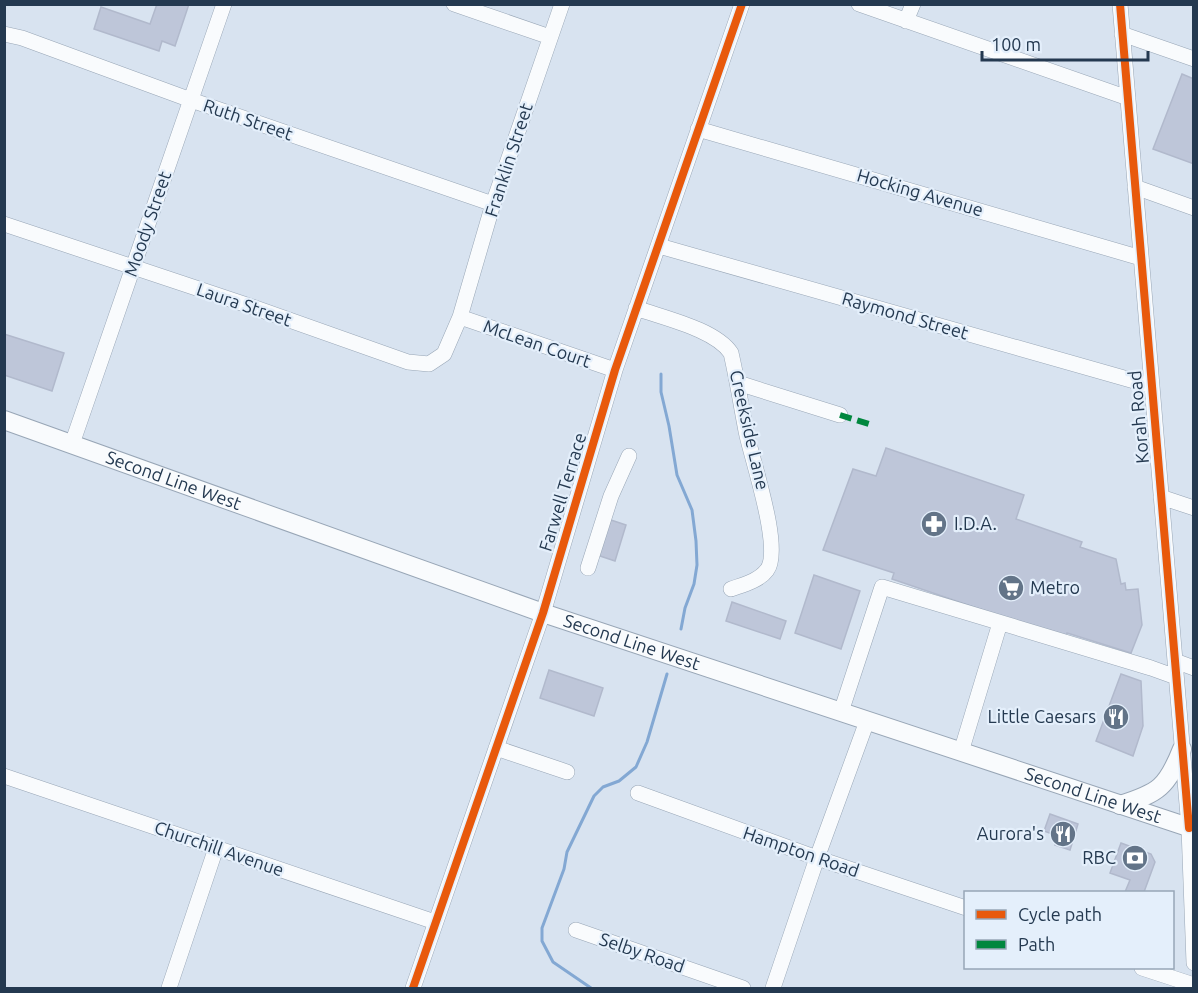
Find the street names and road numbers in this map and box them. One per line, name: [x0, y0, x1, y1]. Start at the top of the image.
street label: Ruth Street: [201, 94, 296, 144]
street label: Franklin Street: [480, 100, 536, 219]
street label: Hocking Avenue: [855, 164, 986, 220]
street label: Moody Street: [120, 168, 174, 279]
street label: Laura Street: [194, 278, 294, 330]
street label: Raymond Street: [840, 287, 971, 343]
street label: McLean Court: [481, 315, 594, 371]
street label: Creekside Lane: [726, 368, 773, 492]
street label: Korah Road: [1124, 370, 1152, 464]
street label: Farwell Terrace: [535, 430, 590, 553]
street label: Second Line West: [103, 446, 244, 513]
street label: Second Line West: [561, 610, 703, 673]
street label: Second Line West: [1023, 763, 1164, 826]
street label: Churchill Avenue: [152, 817, 287, 880]
street label: Hampton Road: [741, 822, 862, 880]
street label: Selby Road: [597, 928, 688, 976]

